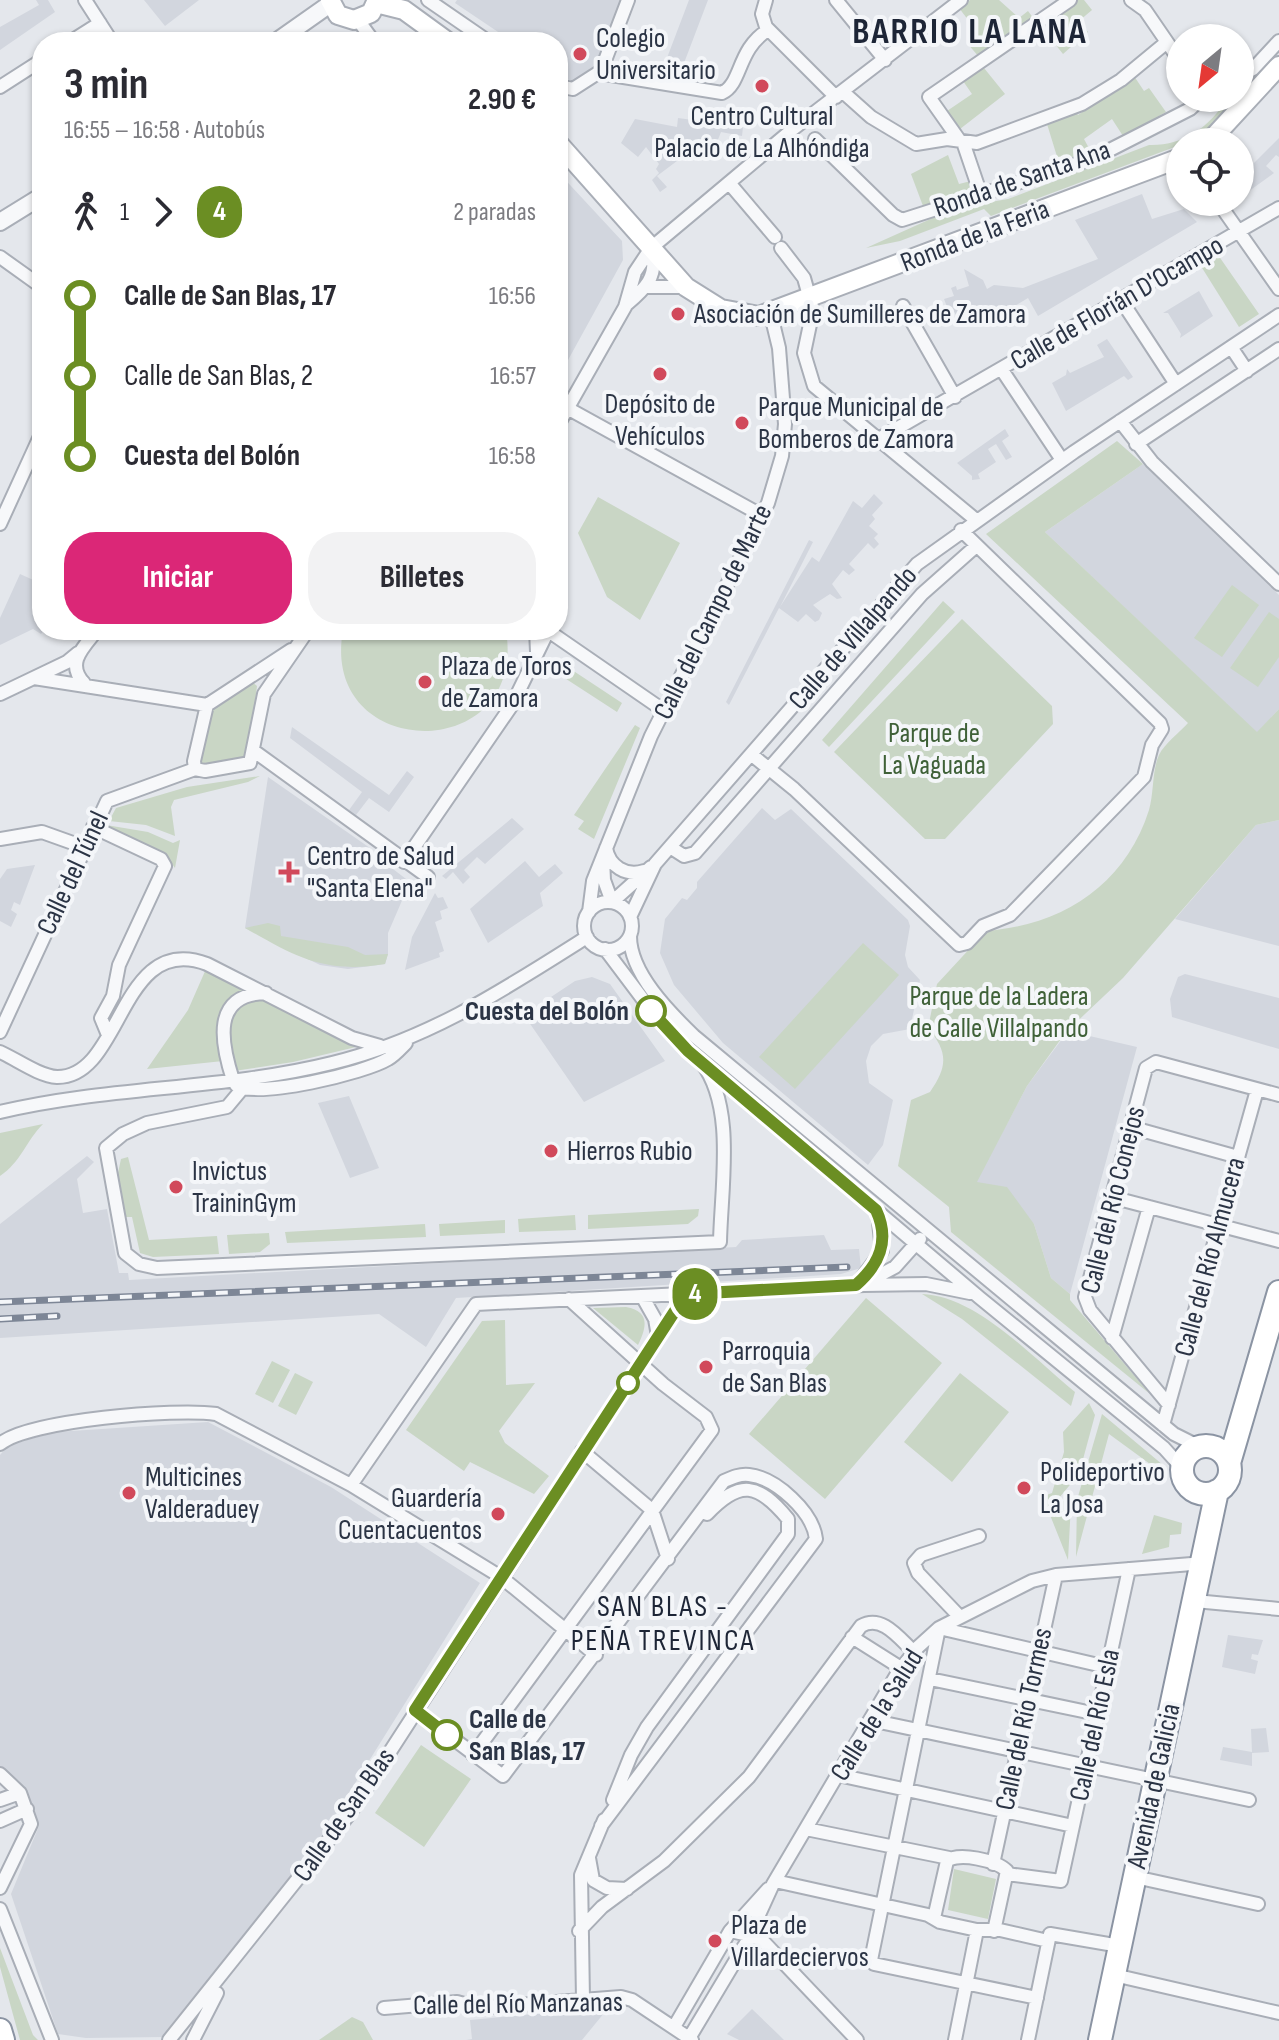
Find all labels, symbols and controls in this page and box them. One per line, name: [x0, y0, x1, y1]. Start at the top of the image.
district label: BARRIO LA LANA: [852, 11, 1088, 54]
place label: Colegio Universitario: [596, 22, 716, 87]
north arrow: [1166, 24, 1254, 112]
map controls: [1166, 24, 1254, 216]
marker: Colegio Universitario: [571, 45, 589, 63]
text: 3 min: [64, 58, 148, 111]
marker: Centro Cultural Palacio de La Alhóndiga: [753, 77, 771, 95]
text: 2.90 €: [468, 82, 536, 118]
place label: Centro Cultural Palacio de La Alhóndiga: [654, 100, 870, 165]
text: 16:55 – 16:58 · Autobús: [64, 115, 265, 146]
button: locate: [1166, 128, 1254, 216]
street label: Ronda de Santa Ana: [929, 133, 1115, 225]
icon: walk: [64, 190, 108, 234]
icon: forward: [141, 190, 185, 234]
street label: Ronda de la Feria: [896, 193, 1054, 279]
text: 4: [213, 195, 226, 228]
text: 1: [120, 197, 129, 228]
text: 2 paradas: [453, 197, 536, 228]
street label: Calle de Florián D'Ocampo: [1005, 229, 1229, 377]
text: Calle de San Blas, 17: [124, 278, 336, 314]
text: 16:56: [489, 281, 536, 312]
place label: Asociación de Sumilleres de Zamora: [693, 298, 1026, 331]
marker: Asociación de Sumilleres de Zamora: [669, 305, 687, 323]
text: Calle de San Blas, 2: [124, 358, 313, 394]
text: 16:57: [490, 361, 536, 392]
marker: Depósito de Vehículos: [651, 365, 669, 383]
place label: Depósito de Vehículos: [605, 388, 715, 453]
place label: Parque Municipal de Bomberos de Zamora: [758, 391, 954, 456]
marker: Parque Municipal de Bomberos de Zamora: [733, 414, 751, 432]
text: Cuesta del Bolón: [124, 438, 300, 474]
text: 16:58: [489, 441, 536, 472]
street label: Calle del Campo de Marte: [647, 499, 779, 725]
button: Iniciar: [64, 532, 292, 624]
button: Billetes: [308, 532, 536, 624]
street label: Calle de Villalpando: [782, 560, 924, 716]
place label: Plaza de Toros de Zamora: [441, 650, 572, 715]
marker: Plaza de Toros de Zamora: [416, 673, 434, 691]
park label: Parque de La Vaguada: [882, 717, 986, 782]
street label: Calle del Túnel: [30, 806, 116, 940]
place label: Centro de Salud "Santa Elena": [307, 840, 455, 905]
marker: Centro de Salud "Santa Elena": [278, 861, 300, 883]
park label: Parque de la Ladera de Calle Villalpando: [909, 980, 1089, 1045]
place label: Cuesta del Bolón: [465, 995, 629, 1028]
marker: Cuesta del Bolón: [636, 996, 666, 1026]
street label: Calle del Río Conejos: [1074, 1103, 1152, 1297]
place label: Hierros Rubio: [567, 1135, 693, 1168]
marker: Hierros Rubio: [542, 1142, 560, 1160]
street label: Calle del Río Almucera: [1168, 1154, 1252, 1360]
place label: Invictus TraininGym: [192, 1155, 296, 1220]
marker: Invictus TraininGym: [167, 1178, 185, 1196]
line badge: 4: [669, 1268, 721, 1320]
text: 4: [688, 1277, 702, 1310]
place label: Parroquia de San Blas: [722, 1335, 827, 1400]
marker: Parroquia de San Blas: [697, 1358, 715, 1376]
unlabelled marker: [617, 1372, 639, 1394]
place label: Polideportivo La Josa: [1040, 1456, 1165, 1521]
place label: Multicines Valderaduey: [145, 1461, 259, 1526]
marker: Polideportivo La Josa: [1015, 1479, 1033, 1497]
place label: Guardería Cuentacuentos: [338, 1482, 482, 1547]
marker: Multicines Valderaduey: [120, 1484, 138, 1502]
marker: Guardería Cuentacuentos: [489, 1505, 507, 1523]
district label: SAN BLAS - PEÑA TREVINCA: [571, 1589, 755, 1659]
street label: Calle del Río Tormes: [989, 1625, 1059, 1813]
street label: Calle de la Salud: [823, 1643, 931, 1787]
street label: Calle del Río Esla: [1063, 1646, 1127, 1804]
street label: Avenida de Galicia: [1120, 1700, 1188, 1872]
place label: Calle de San Blas, 17: [469, 1703, 586, 1768]
marker: Calle de San Blas, 17: [432, 1720, 462, 1750]
street label: Calle de San Blas: [286, 1742, 402, 1888]
place label: Plaza de Villardeciervos: [731, 1909, 869, 1974]
marker: Plaza de Villardeciervos: [706, 1932, 724, 1950]
street label: Calle del Río Manzanas: [413, 1986, 623, 2022]

